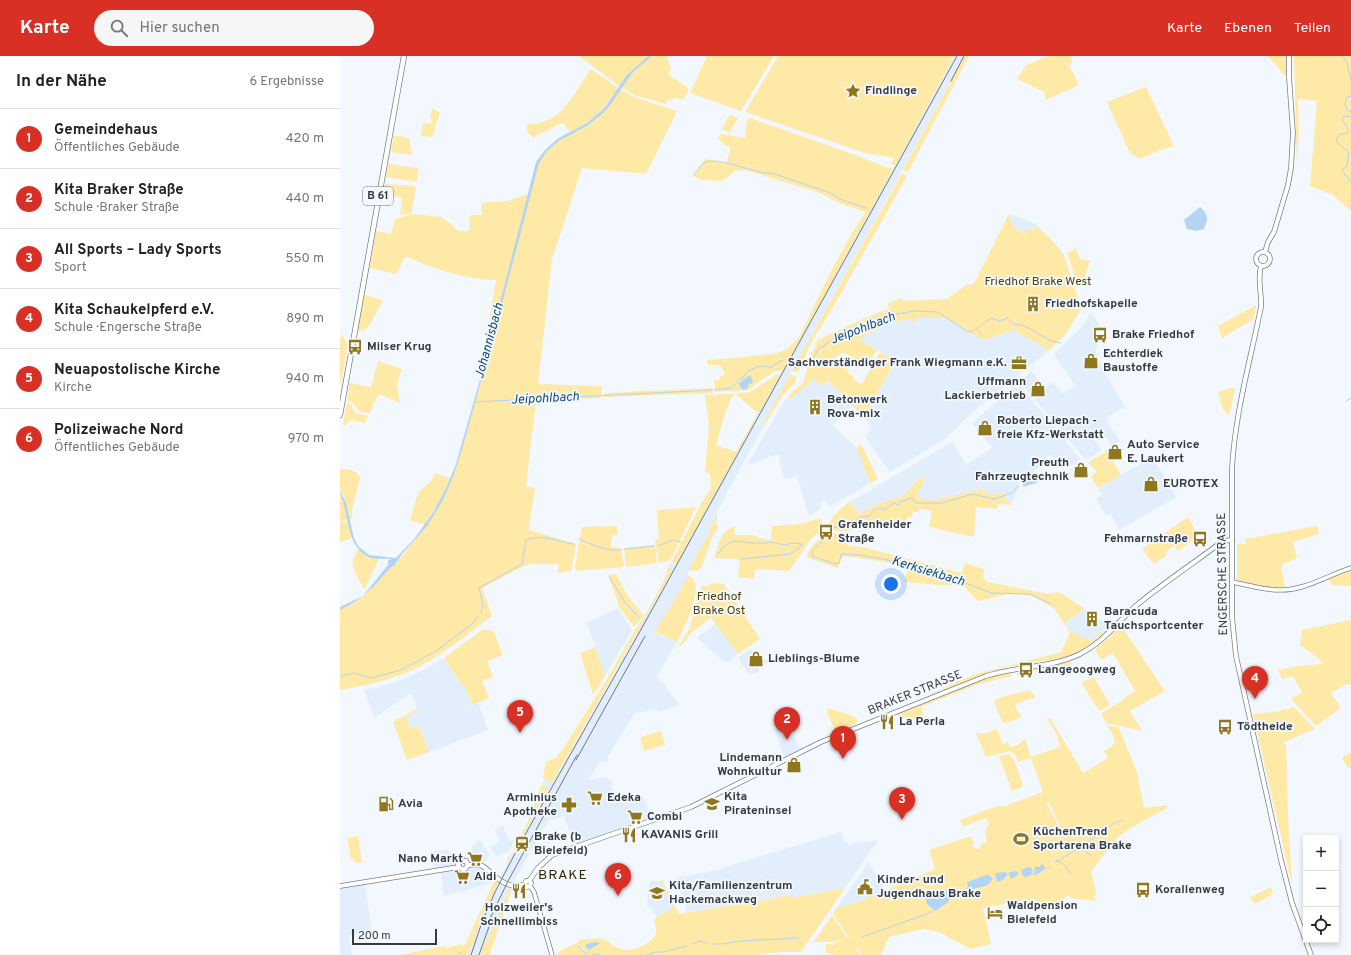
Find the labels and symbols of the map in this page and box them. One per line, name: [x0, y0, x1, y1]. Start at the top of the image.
place icon: Findlinge: [844, 82, 862, 100]
place label: Findlinge: [865, 83, 917, 99]
road number: B 61: [363, 187, 393, 205]
park label: Friedhof Brake West: [984, 274, 1092, 290]
building icon: Friedhofskapelle: [1024, 295, 1042, 313]
place label: Friedhofskapelle: [1045, 296, 1138, 312]
water label: Johannisbach: [472, 301, 508, 381]
water label: Jeipohlbach: [828, 309, 898, 349]
bus stop icon: Brake Friedhof: [1091, 326, 1109, 344]
place label: Brake Friedhof: [1112, 327, 1195, 343]
bus stop icon: Milser Krug: [346, 338, 364, 356]
place label: Milser Krug: [367, 339, 432, 355]
place label: Echterdiek Baustoffe: [1103, 346, 1164, 376]
shop icon: Echterdiek Baustoffe: [1082, 352, 1100, 370]
office icon: Sachverständiger Frank Wiegmann e.K.: [1010, 354, 1028, 372]
place label: Sachverständiger Frank Wiegmann e.K.: [788, 355, 1007, 371]
place label: Uffmann Lackierbetrieb: [944, 374, 1026, 404]
shop icon: Uffmann Lackierbetrieb: [1029, 380, 1047, 398]
water label: Jeipohlbach: [510, 389, 580, 409]
place label: Betonwerk Rova-mix: [827, 392, 888, 422]
building icon: Betonwerk Rova-mix: [806, 398, 824, 416]
place label: Roberto Liepach - freie Kfz-Werkstatt: [997, 413, 1104, 443]
shop icon: Roberto Liepach - freie Kfz-Werkstatt: [976, 419, 994, 437]
place label: Auto Service E. Laukert: [1127, 437, 1200, 467]
shop icon: Auto Service E. Laukert: [1106, 443, 1124, 461]
place label: Preuth Fahrzeugtechnik: [975, 455, 1069, 485]
shop icon: Preuth Fahrzeugtechnik: [1072, 461, 1090, 479]
shop icon: EUROTEX: [1142, 475, 1160, 493]
place label: EUROTEX: [1163, 476, 1219, 492]
street label: ENGERSCHE STRASSE: [1214, 512, 1232, 636]
place label: Grafenheider Straße: [838, 517, 912, 547]
bus stop icon: Grafenheider Straße: [817, 523, 835, 541]
bus stop icon: Fehmarnstraße: [1191, 530, 1209, 548]
place label: Fehmarnstraße: [1104, 531, 1188, 547]
water label: Kerksiekbach: [890, 553, 966, 591]
your location: [881, 574, 901, 594]
park label: Friedhof Brake Ost: [693, 589, 745, 619]
place label: Baracuda Tauchsportcenter: [1104, 604, 1204, 634]
building icon: Baracuda Tauchsportcenter: [1083, 610, 1101, 628]
shop icon: Lieblings-Blume: [747, 650, 765, 668]
place label: Lieblings-Blume: [768, 651, 860, 667]
bus stop icon: Langeoogweg: [1017, 661, 1035, 679]
place label: Langeoogweg: [1038, 662, 1116, 678]
pin: 4: [1242, 666, 1268, 699]
street label: BRAKER STRASSE: [866, 667, 964, 719]
pin: 5: [507, 700, 533, 733]
pin: 2: [774, 707, 800, 740]
restaurant icon: La Perla: [878, 713, 896, 731]
place label: La Perla: [899, 714, 945, 730]
bus stop icon: Tödtheide: [1216, 718, 1234, 736]
place label: Tödtheide: [1237, 719, 1293, 735]
pin: 1: [830, 726, 856, 759]
place label: Lindemann Wohnkultur: [717, 750, 782, 780]
shop icon: Lindemann Wohnkultur: [785, 756, 803, 774]
pin: 3: [889, 787, 915, 820]
supermarket icon: Edeka: [586, 789, 604, 807]
place label: Kita Pirateninsel: [724, 789, 791, 819]
place label: Arminius Apotheke: [503, 790, 557, 820]
place label: Edeka: [607, 790, 641, 806]
fuel station icon: Avia: [377, 795, 395, 813]
school or university icon: Kita Pirateninsel: [703, 795, 721, 813]
place label: Avia: [398, 796, 423, 812]
pharmacy icon: Arminius Apotheke: [560, 796, 578, 814]
supermarket icon: Combi: [626, 808, 644, 826]
place label: Combi: [647, 809, 682, 825]
place label: KüchenTrend Sportarena Brake: [1033, 824, 1132, 854]
restaurant icon: KAVANIS Grill: [620, 826, 638, 844]
place label: KAVANIS Grill: [641, 827, 718, 843]
place label: Brake (b Bielefeld): [534, 829, 588, 859]
sports icon: KüchenTrend Sportarena Brake: [1012, 830, 1030, 848]
station icon: Brake (b Bielefeld): [513, 835, 531, 853]
supermarket icon: Nano Markt: [466, 850, 484, 868]
place label: Nano Markt: [398, 851, 463, 867]
pin: 6: [605, 863, 631, 896]
district label: BRAKE: [538, 867, 588, 884]
supermarket icon: Aldi: [453, 868, 471, 886]
place label: Aldi: [474, 869, 496, 885]
place label: Kinder- und Jugendhaus Brake: [877, 872, 981, 902]
place label: Kita/Familienzentrum Hackemackweg: [669, 878, 793, 908]
public building icon: Kinder- und Jugendhaus Brake: [856, 878, 874, 896]
bus stop icon: Korallenweg: [1134, 881, 1152, 899]
restaurant icon: Holzweiler's Schnellimbiss: [510, 882, 528, 900]
place label: Korallenweg: [1155, 882, 1225, 898]
school or university icon: Kita/Familienzentrum Hackemackweg: [648, 884, 666, 902]
place label: Waldpension Bielefeld: [1007, 898, 1078, 928]
place label: Holzweiler's Schnellimbiss: [480, 900, 558, 930]
hotel icon: Waldpension Bielefeld: [986, 904, 1004, 922]
scale bar: [352, 927, 437, 946]

